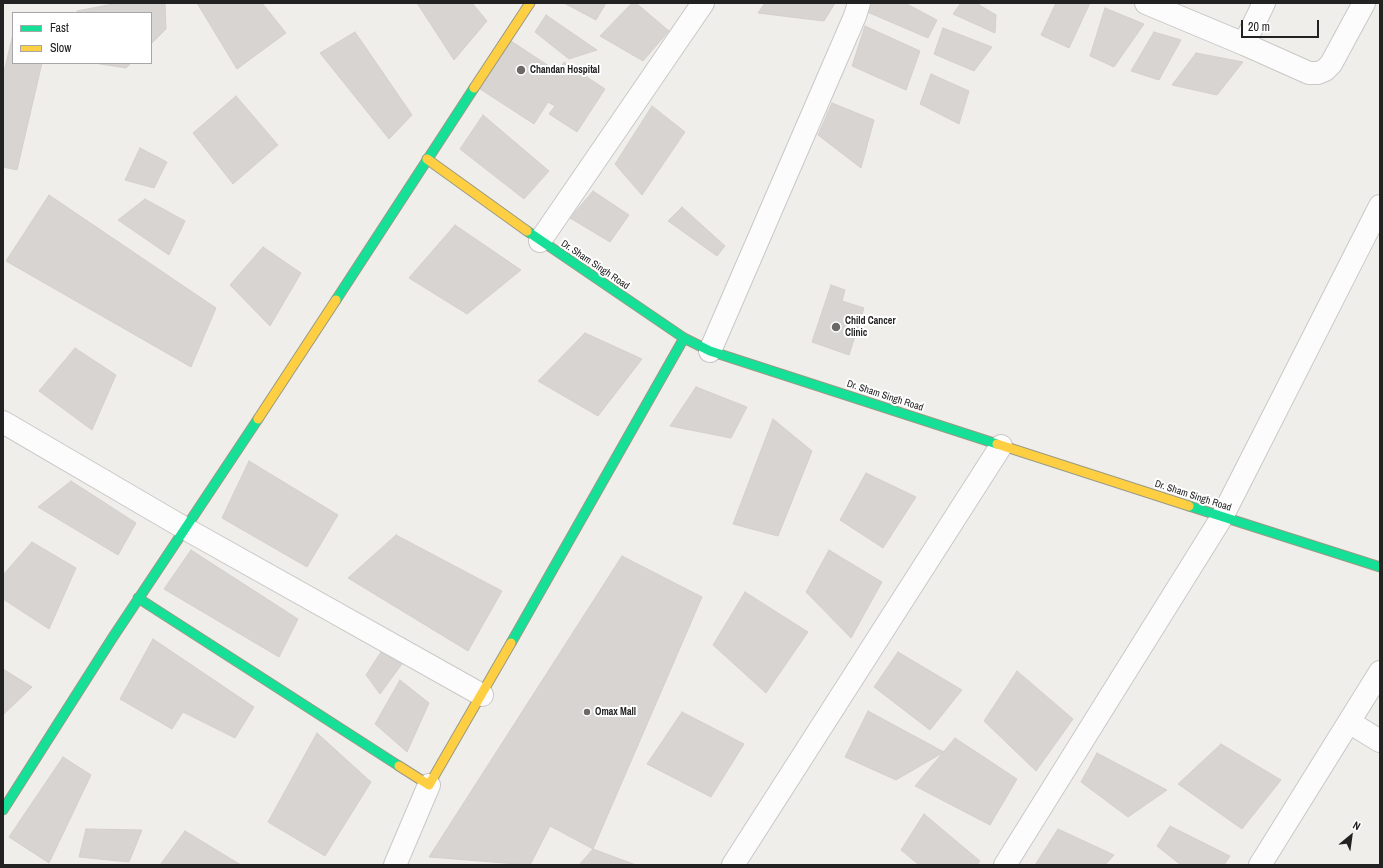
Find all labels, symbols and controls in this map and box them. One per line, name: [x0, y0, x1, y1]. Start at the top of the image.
legend: [12, 12, 152, 64]
scale bar: [1243, 12, 1321, 38]
text: 20 m: [1248, 19, 1270, 35]
text: Fast: [50, 20, 69, 36]
text: Slow: [50, 40, 71, 56]
marker: Chandan Hospital: [515, 64, 527, 76]
place label: Chandan Hospital: [530, 64, 600, 76]
street label: Dr. Sham Singh Road: [559, 238, 631, 292]
place label: Child Cancer Clinic: [845, 315, 896, 338]
marker: Child Cancer Clinic: [830, 321, 842, 333]
street label: Dr. Sham Singh Road: [845, 378, 925, 414]
street label: Dr. Sham Singh Road: [1153, 478, 1233, 514]
place label: Omax Mall: [595, 706, 636, 718]
marker: Omax Mall: [582, 707, 592, 717]
north arrow: [1331, 816, 1371, 856]
text: N: [1351, 818, 1363, 833]

